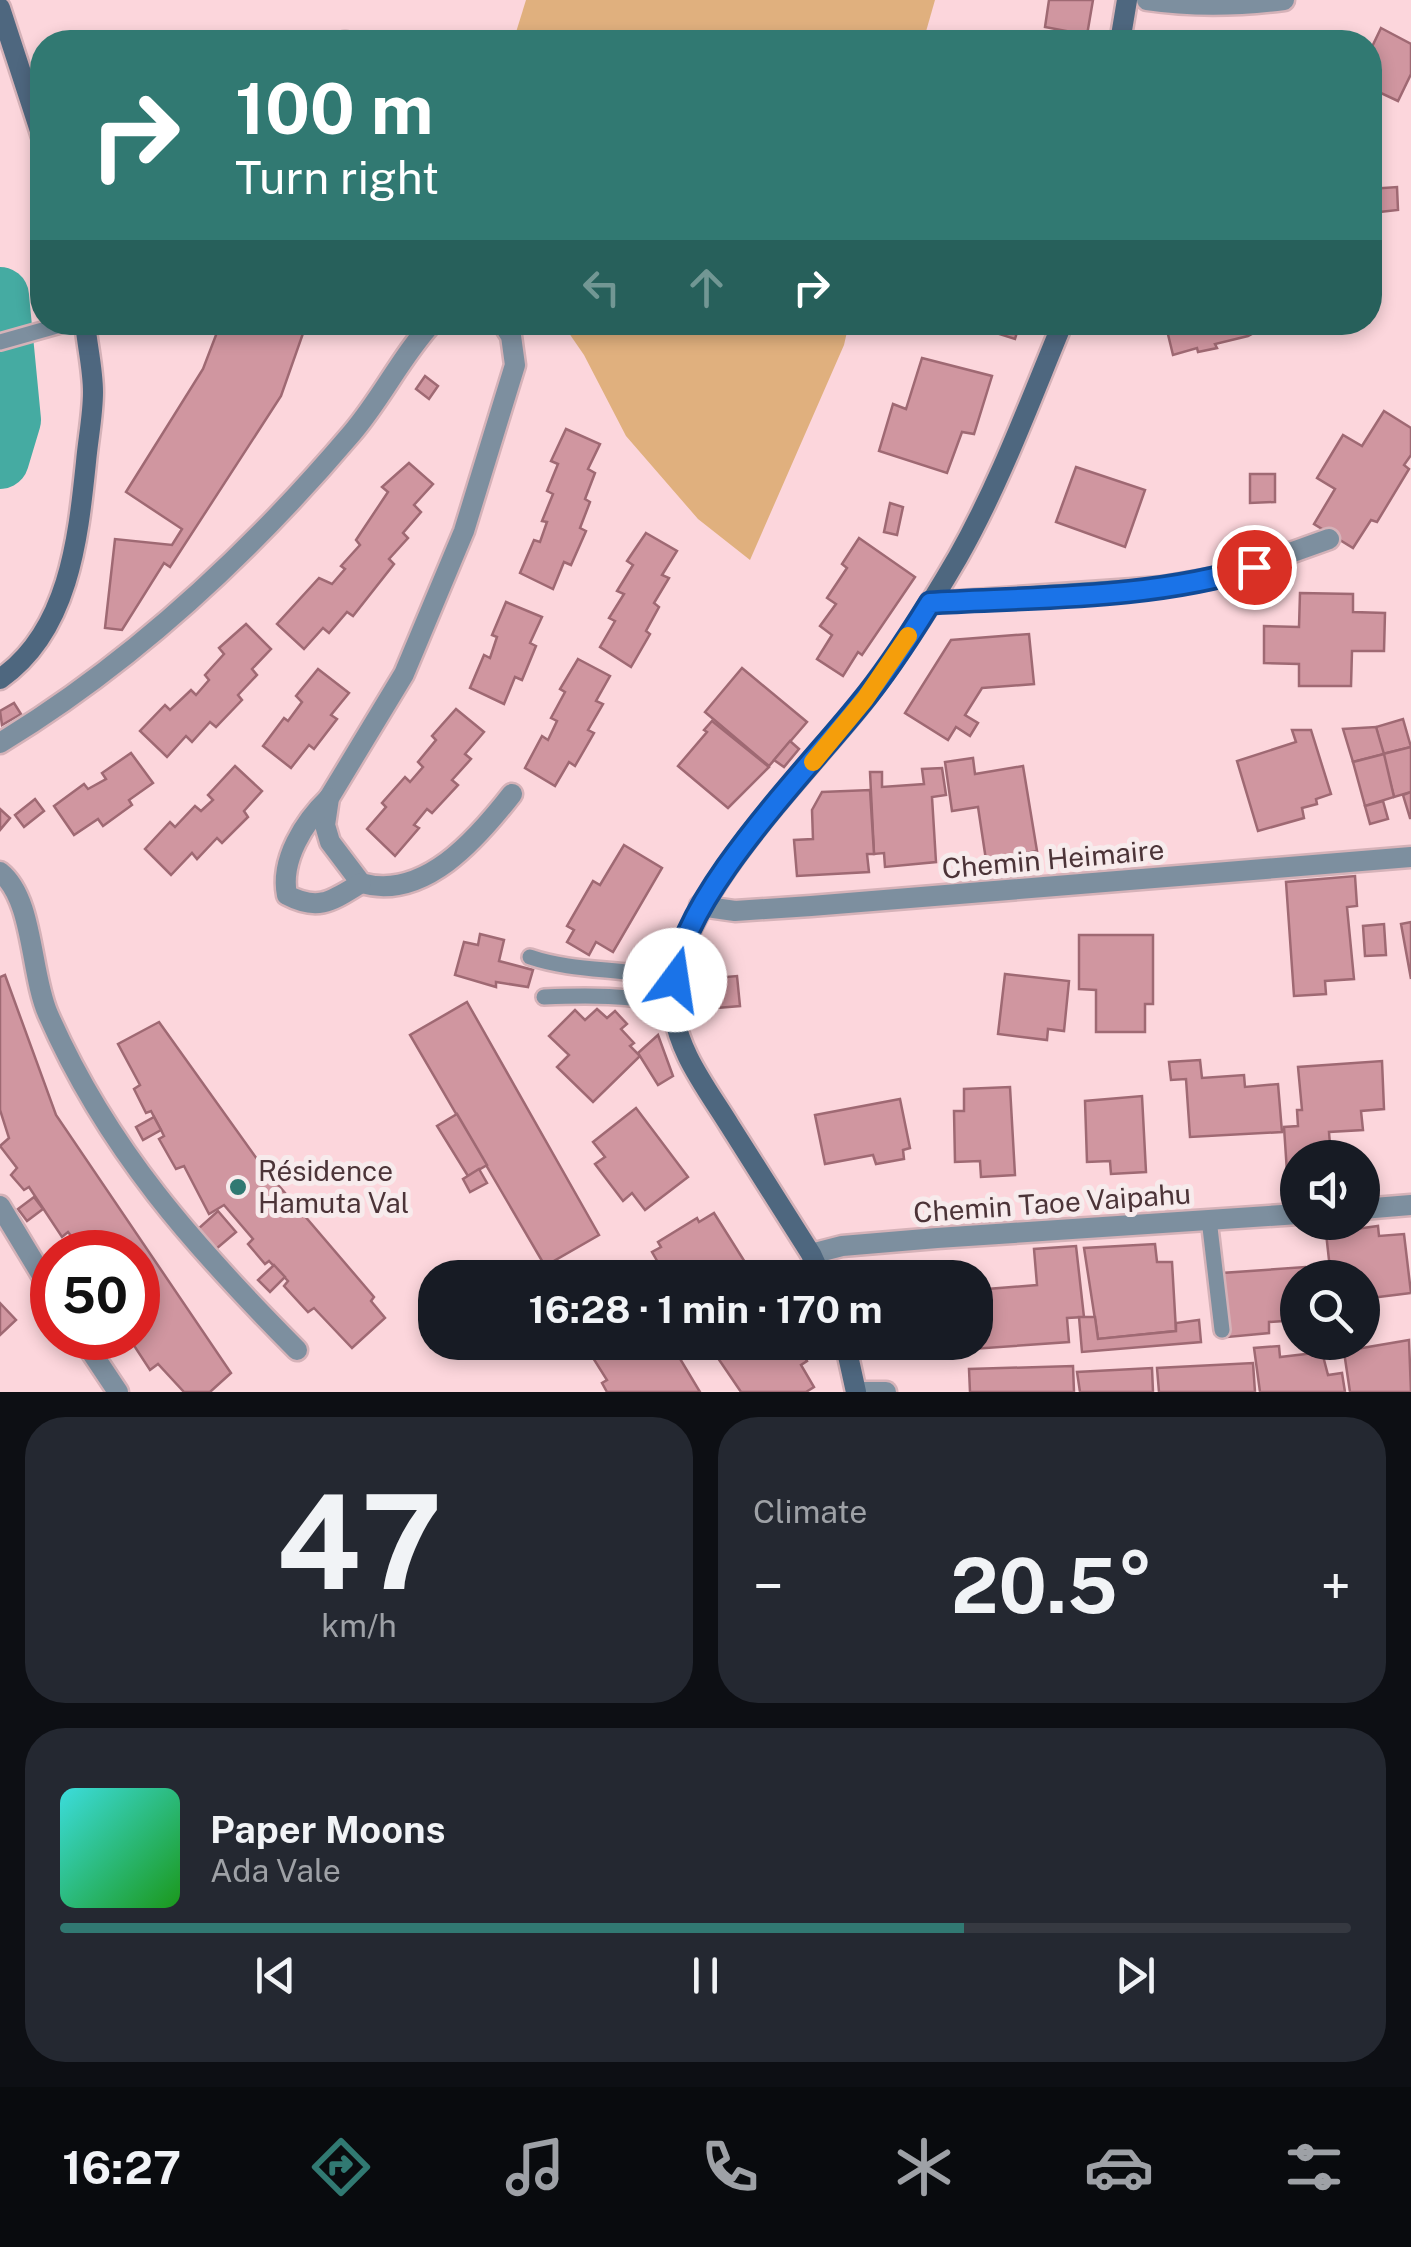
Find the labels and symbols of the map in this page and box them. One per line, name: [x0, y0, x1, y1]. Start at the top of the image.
pin: [1212, 525, 1297, 610]
street label: Chemin Heimaire: [940, 832, 1166, 885]
position arrow: [623, 928, 727, 1032]
place label: Résidence Hamuta Val: [258, 1154, 409, 1219]
marker: Résidence Hamuta Val: [227, 1176, 249, 1198]
street label: Chemin Taoe Vaipahu: [912, 1176, 1192, 1229]
speed limit sign: 50: [30, 1230, 160, 1360]

